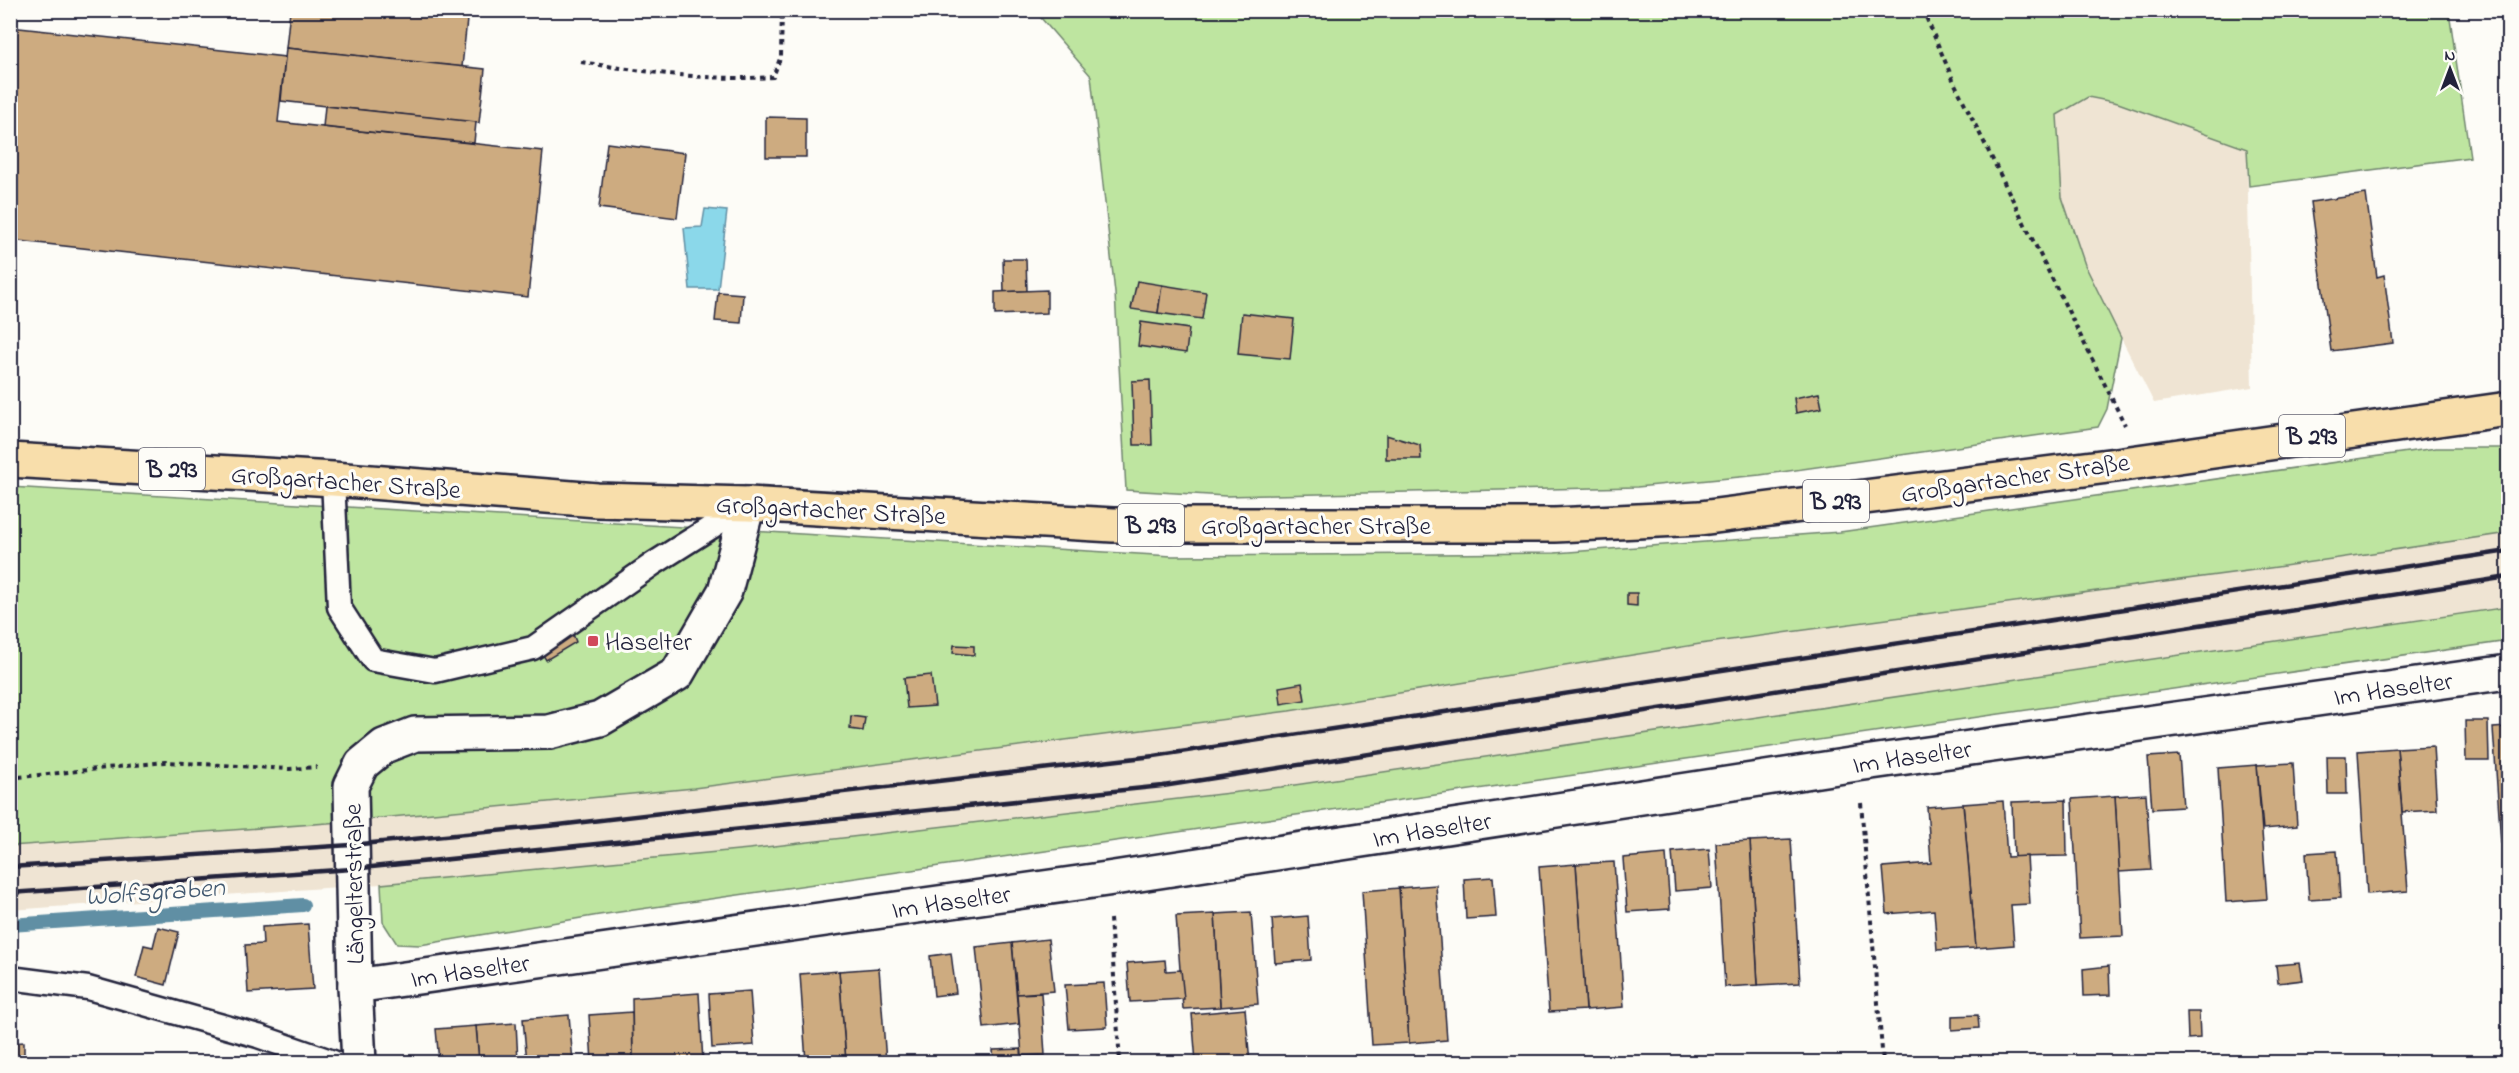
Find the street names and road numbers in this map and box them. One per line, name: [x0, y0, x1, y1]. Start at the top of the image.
road number: B 293: [2279, 415, 2345, 457]
street label: Großgartacher Straße: [1899, 445, 2132, 515]
road number: B 293: [139, 448, 205, 490]
street label: Großgartacher Straße: [230, 457, 462, 511]
road number: B 293: [1803, 480, 1869, 522]
street label: Großgartacher Straße: [715, 487, 947, 537]
road number: B 293: [1118, 504, 1184, 546]
street label: Großgartacher Straße: [1201, 509, 1431, 547]
street label: Im Haselter: [2332, 664, 2456, 718]
street label: Im Haselter: [1851, 732, 1975, 786]
street label: Längelterstraße: [336, 803, 376, 965]
street label: Im Haselter: [1370, 804, 1495, 860]
street label: Im Haselter: [890, 877, 1014, 931]
street label: Im Haselter: [409, 946, 533, 1000]

